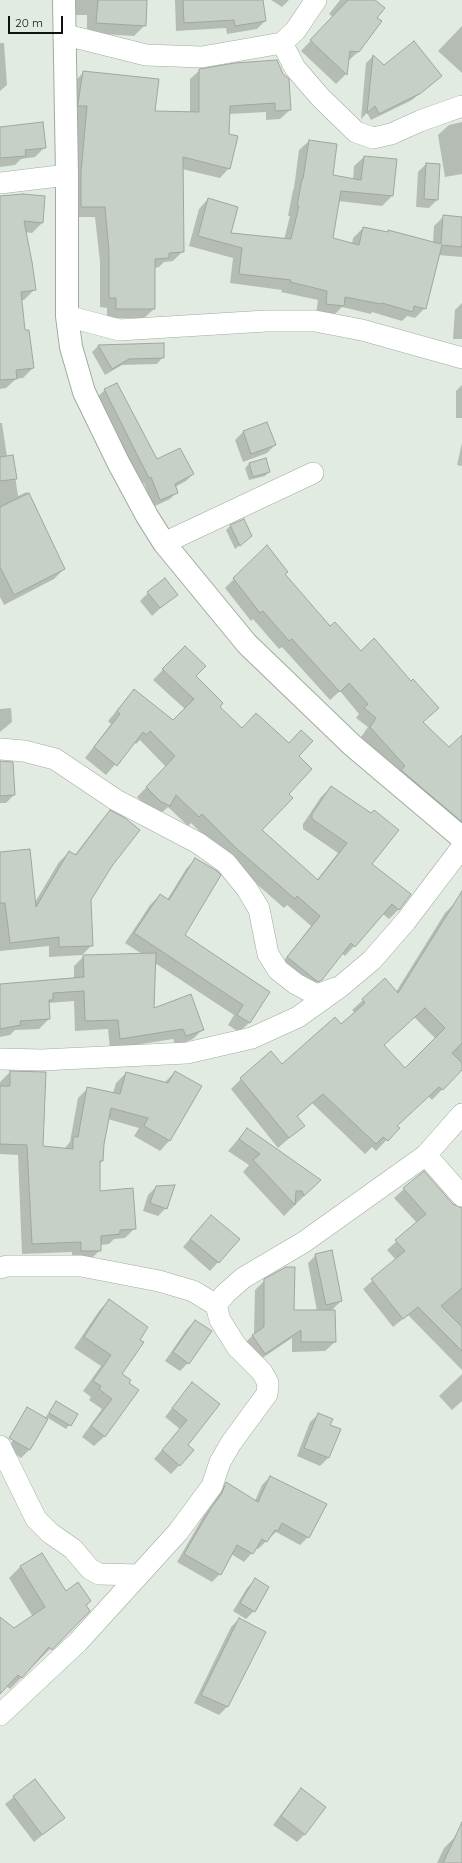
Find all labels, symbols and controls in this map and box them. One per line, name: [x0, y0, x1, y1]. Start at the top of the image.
scale bar: [10, 8, 65, 34]
text: 20 m: [15, 15, 43, 30]

